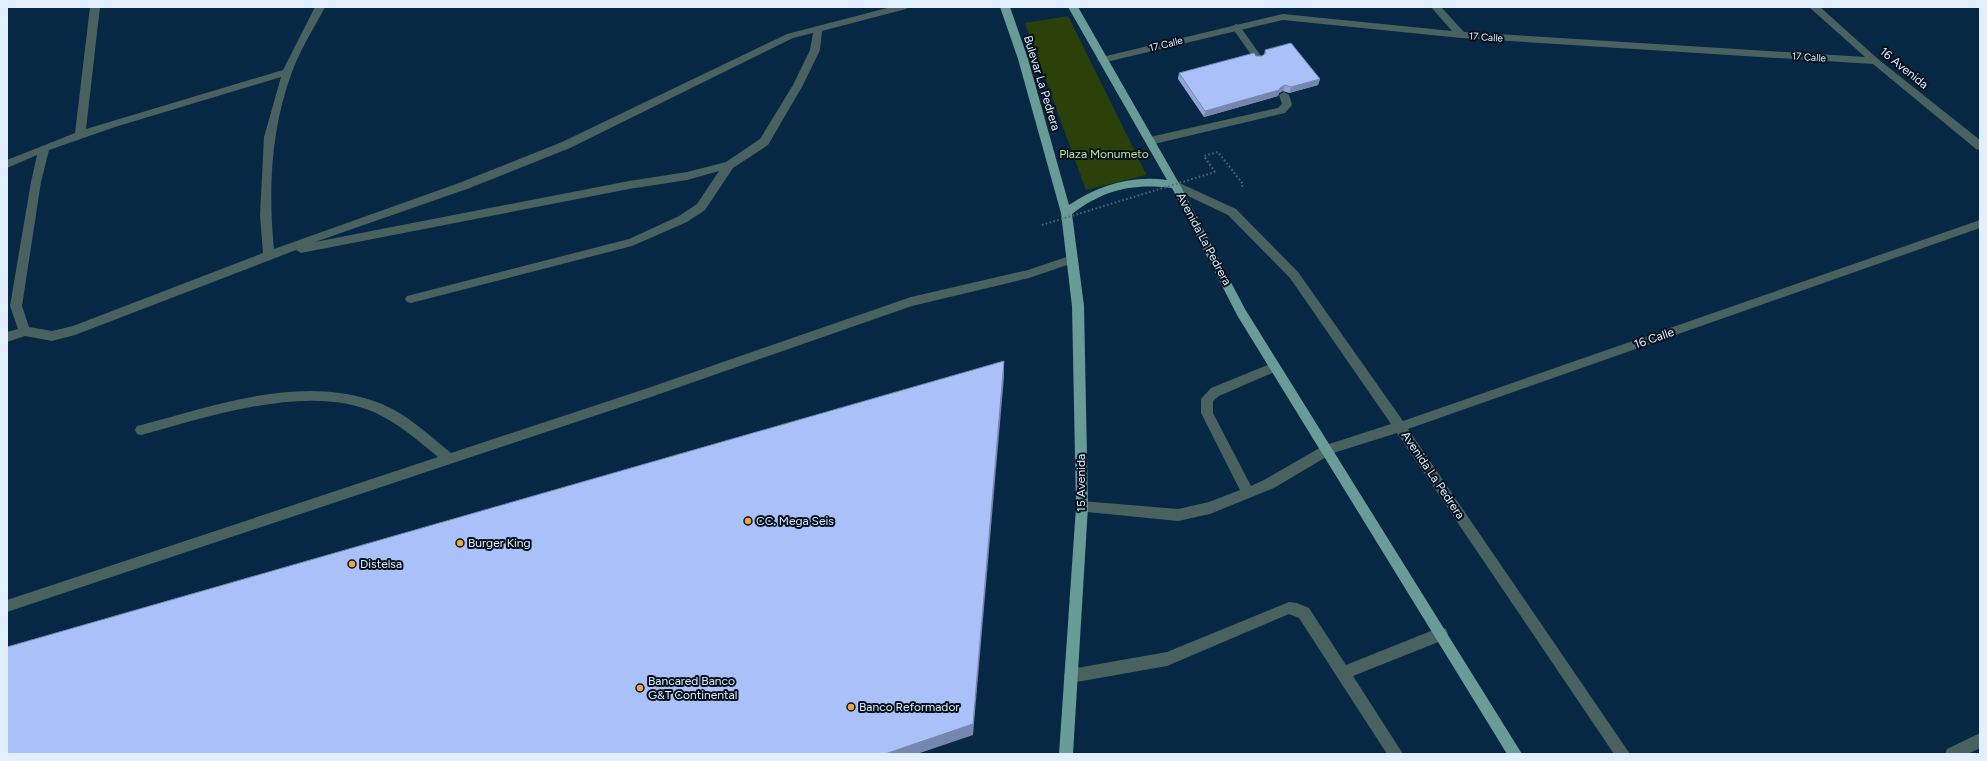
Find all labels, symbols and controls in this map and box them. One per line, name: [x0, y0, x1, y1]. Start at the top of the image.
street label: 17 Calle: [1469, 29, 1504, 45]
street label: 17 Calle: [1148, 33, 1185, 54]
street label: Bulevar La Pedrera: [1021, 34, 1063, 132]
street label: 16 Avenida: [1877, 44, 1931, 92]
street label: 17 Calle: [1792, 49, 1827, 65]
park label: Plaza Monumeto: [1059, 147, 1149, 161]
street label: Avenida La Pedrera: [1174, 190, 1234, 288]
street label: 16 Calle: [1632, 325, 1676, 351]
street label: Avenida La Pedrera: [1398, 428, 1468, 522]
street label: 15 Avenida: [1074, 454, 1088, 512]
place label: CC. Mega Seis: [756, 514, 834, 528]
marker: CC. Mega Seis: [743, 516, 753, 526]
place label: Burger King: [468, 536, 531, 550]
marker: Burger King: [455, 538, 465, 548]
place label: Distelsa: [360, 557, 402, 571]
marker: Distelsa: [347, 559, 357, 569]
place label: Bancared Banco G&T Continental: [648, 674, 737, 702]
marker: Bancared Banco G&T Continental: [635, 683, 645, 693]
place label: Banco Reformador: [859, 700, 959, 714]
marker: Banco Reformador: [846, 702, 856, 712]

